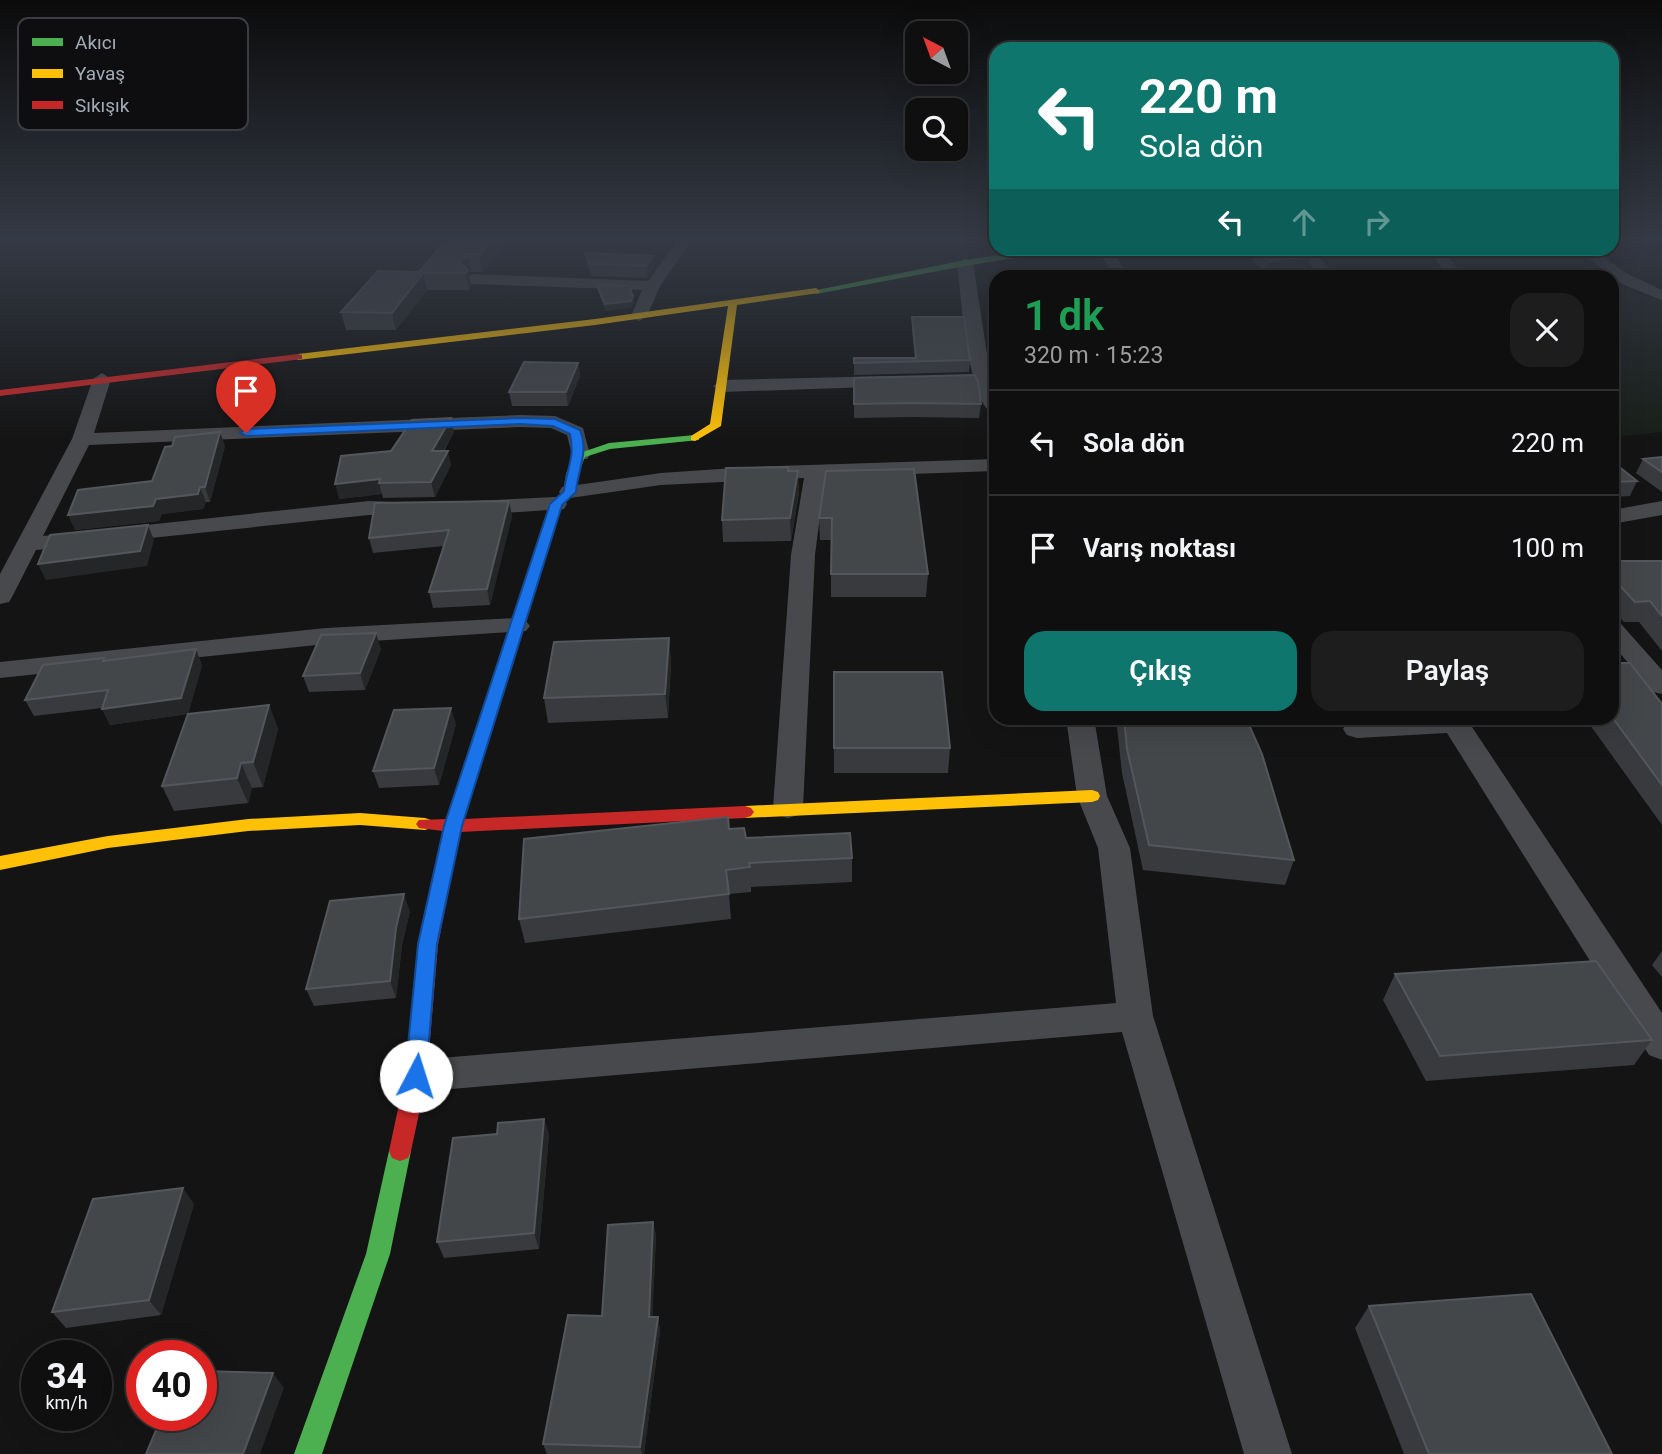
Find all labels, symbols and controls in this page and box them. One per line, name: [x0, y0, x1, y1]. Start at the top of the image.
legend: [18, 18, 248, 130]
north arrow: [905, 21, 968, 84]
map controls: [905, 21, 968, 161]
text: Akıcı: [75, 31, 116, 54]
text: Yavaş: [75, 62, 125, 85]
text: 220 m: [1139, 68, 1278, 125]
icon: left: [1024, 70, 1115, 161]
text: Sıkışık: [75, 94, 130, 117]
button: search: [905, 98, 968, 161]
text: Sola dön: [1139, 127, 1263, 165]
icon: left: [1212, 203, 1250, 241]
icon: ahead: [1285, 203, 1323, 241]
icon: right: [1358, 203, 1396, 241]
text: 1 dk: [1024, 291, 1104, 340]
button: close: [1510, 293, 1584, 367]
text: 320 m · 15:23: [1024, 342, 1163, 369]
pin: [216, 361, 276, 433]
icon: arrive: [227, 372, 265, 410]
icon: left: [1024, 424, 1062, 462]
text: Sola dön: [1083, 428, 1185, 458]
text: 220 m: [1511, 428, 1584, 458]
icon: arrive: [1024, 529, 1062, 567]
text: Varış noktası: [1083, 533, 1236, 563]
text: 100 m: [1511, 533, 1584, 563]
button: Çıkış: [1024, 631, 1297, 711]
button: Paylaş: [1311, 631, 1584, 711]
position arrow: [379, 1039, 453, 1113]
speed limit sign: 40: [126, 1340, 217, 1431]
text: 34: [46, 1356, 87, 1397]
text: km/h: [45, 1392, 88, 1413]

